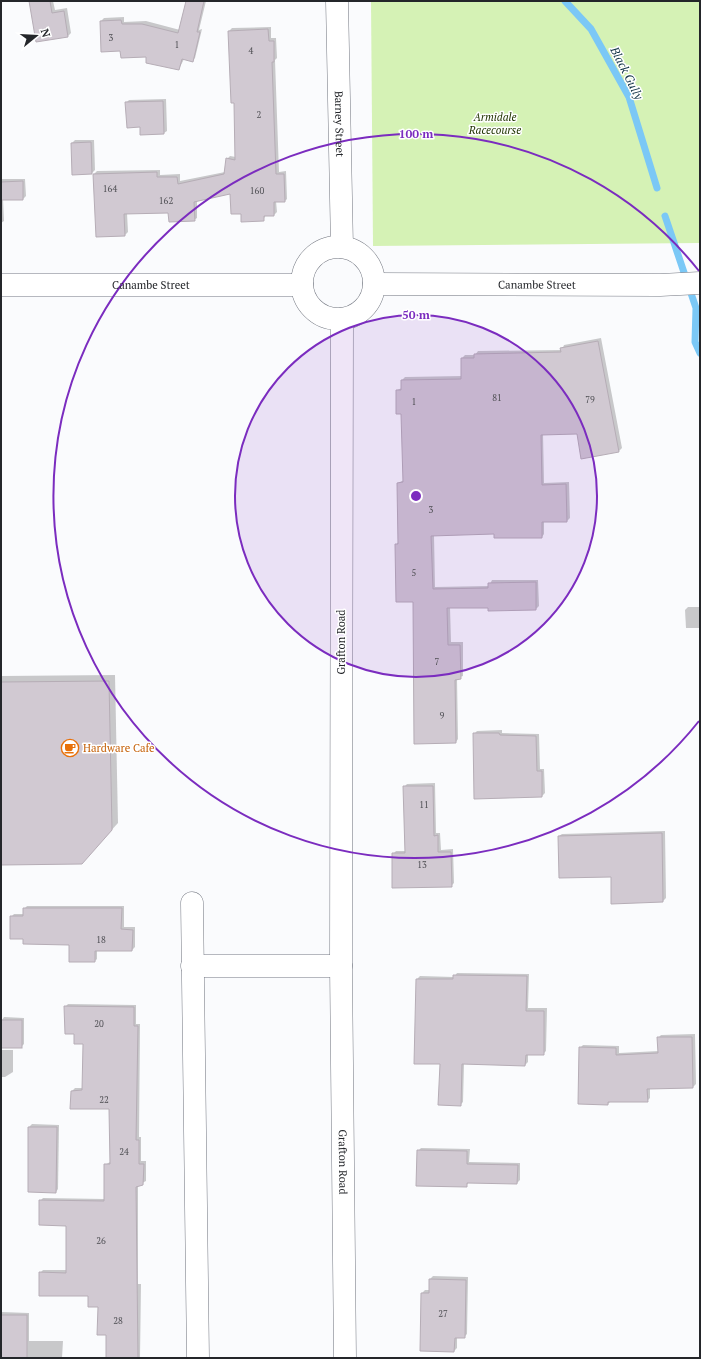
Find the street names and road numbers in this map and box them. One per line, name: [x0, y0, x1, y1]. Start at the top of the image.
street label: Barney Street: [332, 91, 347, 157]
street label: Canambe Street: [498, 277, 576, 292]
street label: Canambe Street: [112, 278, 190, 292]
street label: Grafton Road: [334, 610, 348, 674]
street label: Grafton Road: [336, 1129, 350, 1195]

